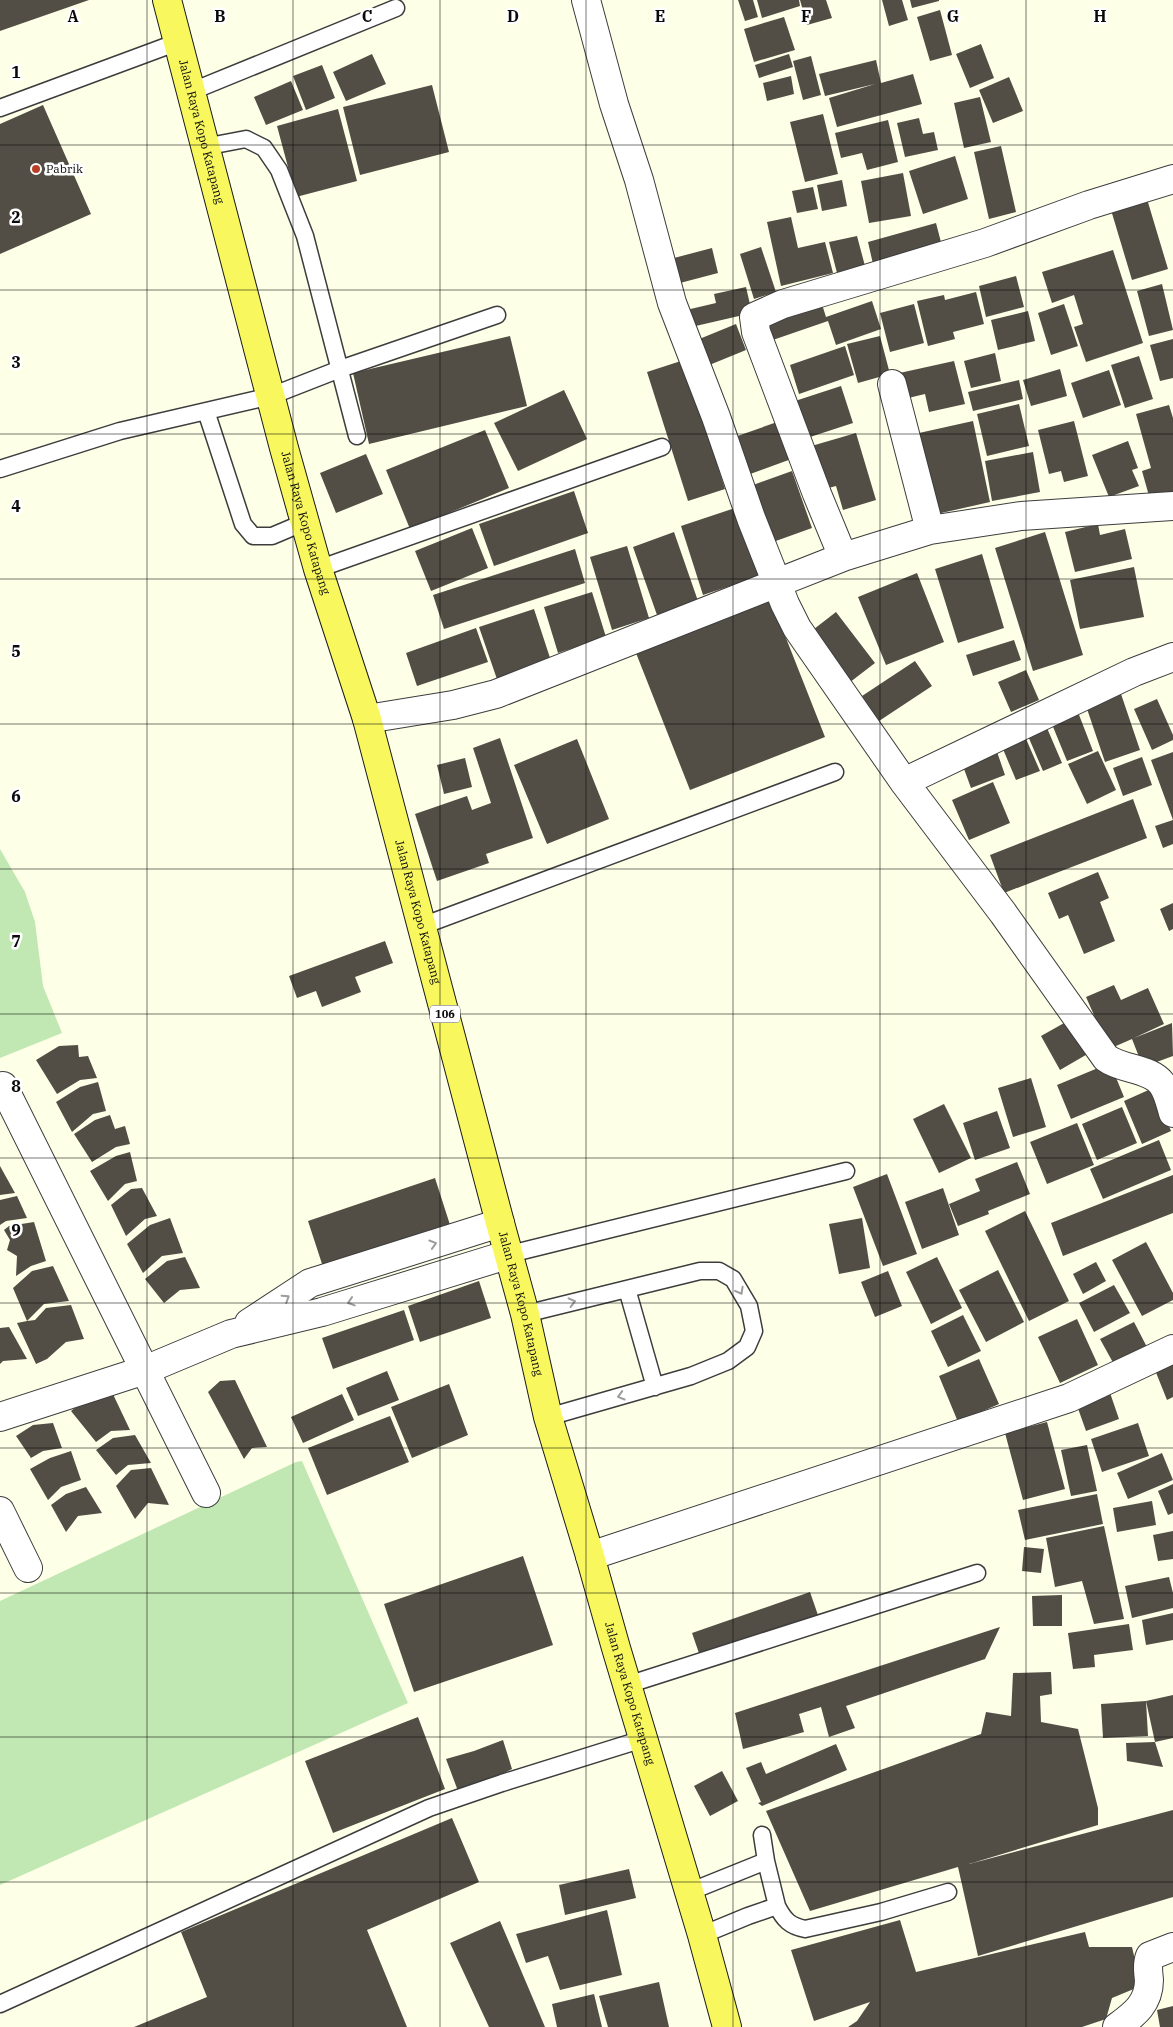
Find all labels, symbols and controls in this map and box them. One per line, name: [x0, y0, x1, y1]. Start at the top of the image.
text: A: [67, 6, 79, 26]
text: B: [214, 6, 226, 26]
text: C: [362, 6, 372, 26]
text: D: [507, 6, 519, 26]
text: E: [655, 6, 665, 26]
text: F: [801, 6, 811, 26]
text: G: [947, 6, 959, 26]
text: H: [1094, 6, 1107, 26]
street label: Jalan Raya Kopo Katapang: [176, 58, 228, 206]
text: 1: [11, 62, 21, 82]
place label: Pabrik: [46, 161, 83, 176]
marker: Pabrik: [30, 163, 42, 175]
text: 2: [11, 207, 21, 227]
text: 3: [11, 352, 21, 372]
street label: Jalan Raya Kopo Katapang: [278, 449, 334, 597]
text: 4: [11, 496, 21, 516]
text: 5: [11, 641, 21, 661]
text: 6: [11, 786, 21, 806]
street label: Jalan Raya Kopo Katapang: [392, 838, 445, 986]
text: 7: [11, 931, 21, 951]
road number: 106: [430, 1006, 460, 1022]
text: 8: [11, 1076, 21, 1096]
text: 9: [11, 1220, 21, 1240]
street label: Jalan Raya Kopo Katapang: [496, 1229, 547, 1378]
one-way arrow: [428, 1240, 437, 1250]
one-way arrow: [734, 1286, 744, 1295]
one-way arrow: [281, 1295, 290, 1304]
one-way arrow: [348, 1297, 356, 1307]
one-way arrow: [568, 1297, 577, 1308]
one-way arrow: [617, 1391, 625, 1401]
street label: Jalan Raya Kopo Katapang: [602, 1620, 659, 1767]

